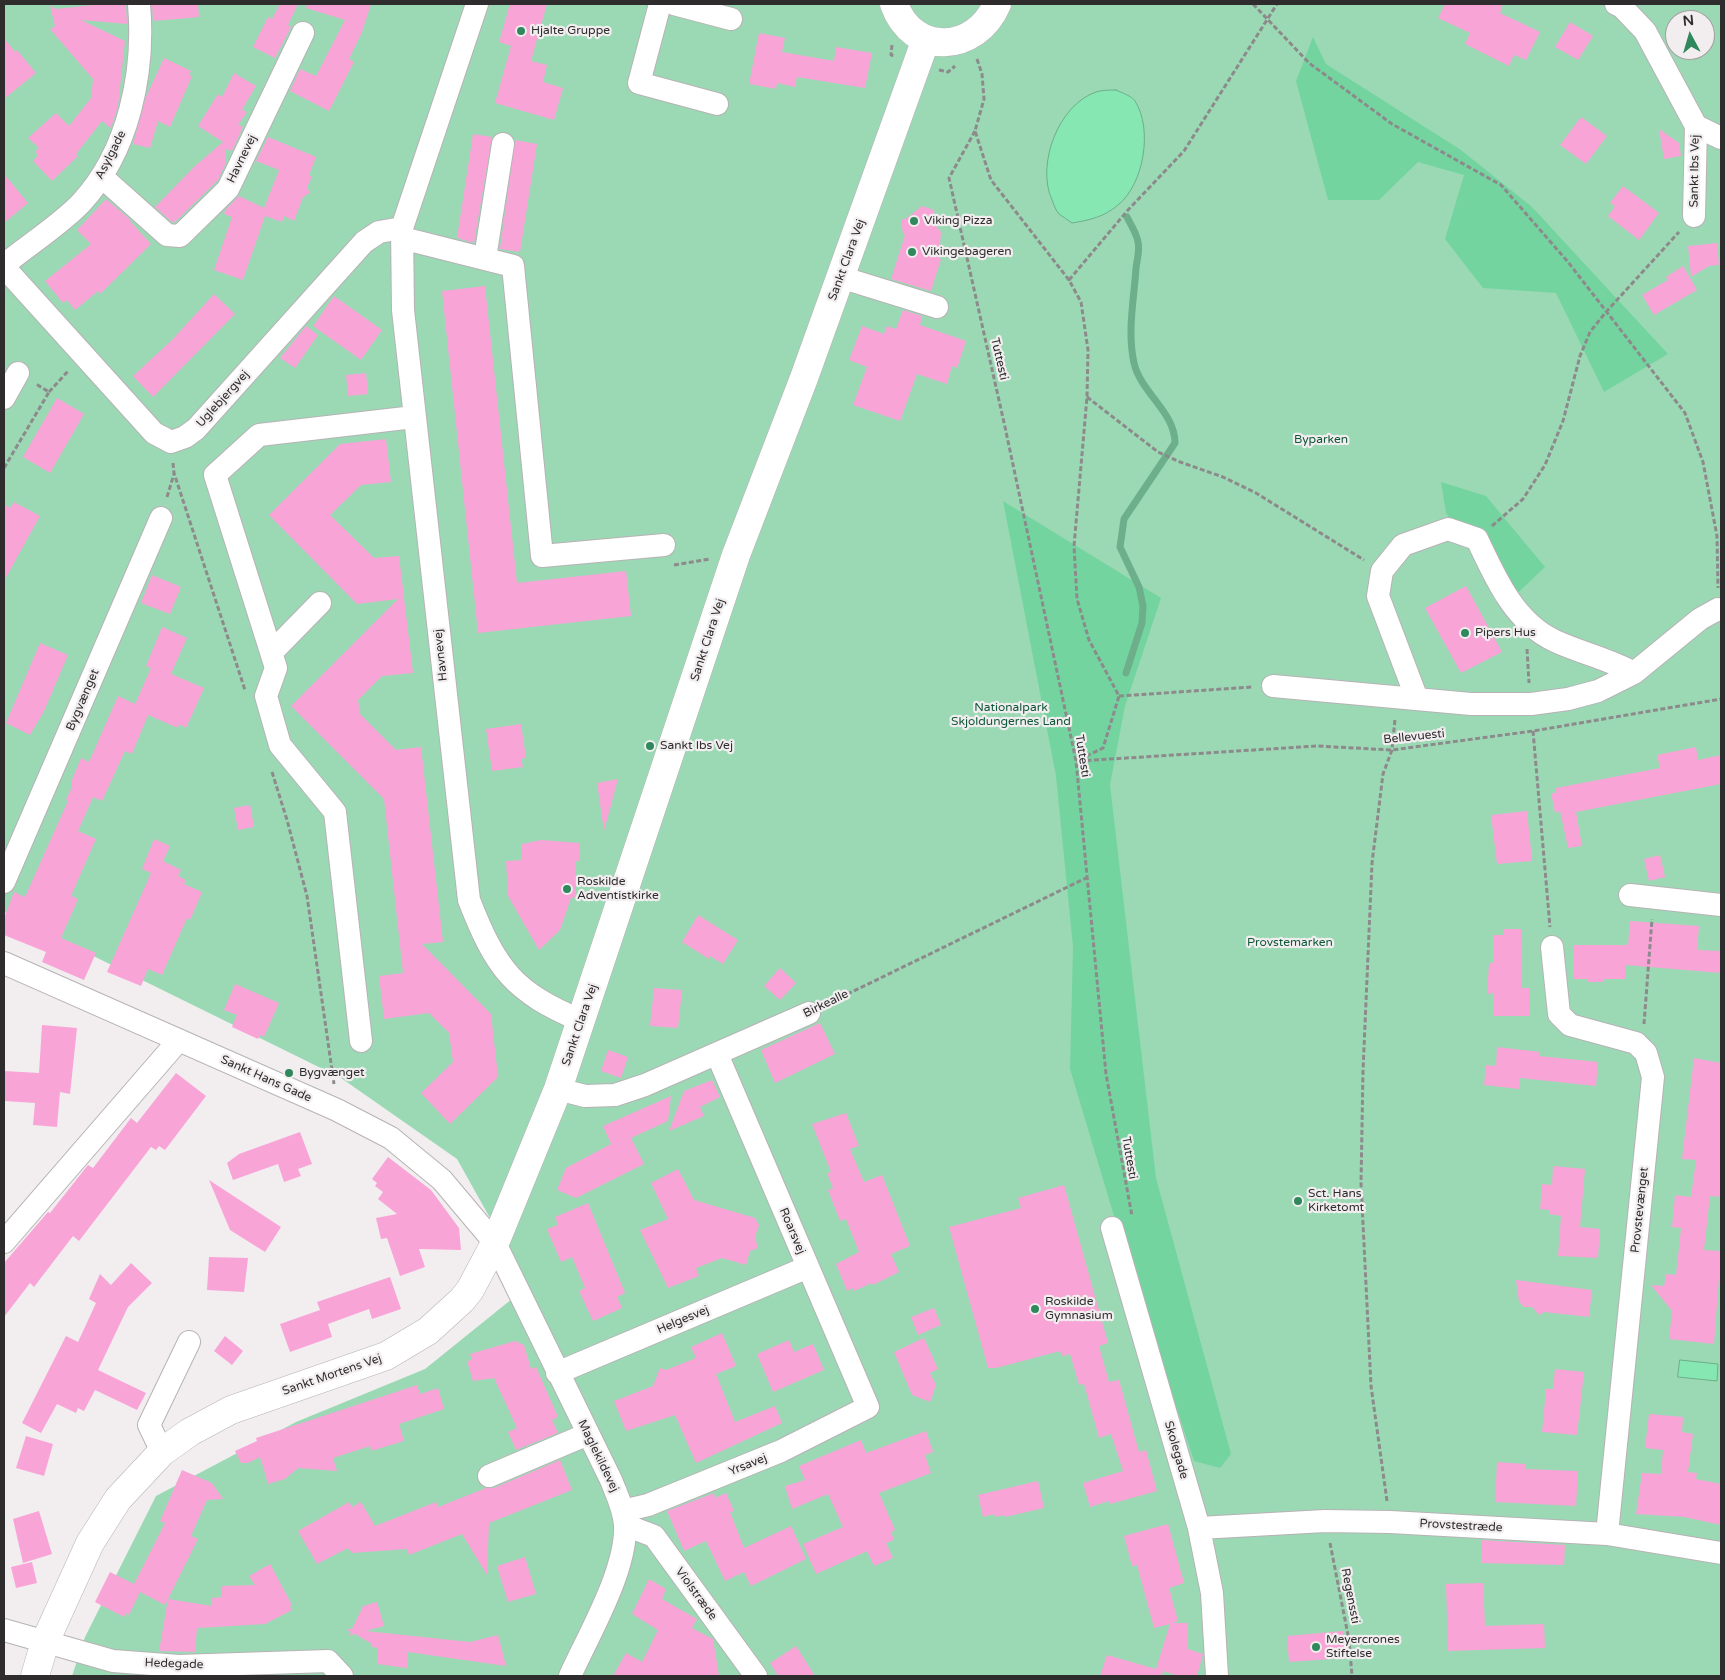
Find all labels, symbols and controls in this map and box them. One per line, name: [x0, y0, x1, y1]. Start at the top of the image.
north arrow: [1665, 10, 1715, 60]
text: N: [1682, 12, 1695, 30]
place label: Hjalte Gruppe: [531, 24, 610, 38]
marker: Hjalte Gruppe: [515, 25, 527, 37]
street label: Asylgade: [93, 128, 129, 182]
street label: Havnevej: [224, 132, 260, 186]
street label: Sankt Ibs Vej: [1687, 134, 1703, 208]
place label: Viking Pizza: [924, 214, 992, 228]
marker: Viking Pizza: [908, 215, 920, 227]
street label: Sankt Clara Vej: [826, 217, 868, 303]
place label: Vikingebageren: [922, 245, 1012, 259]
marker: Vikingebageren: [906, 246, 918, 258]
street label: Tuttesti: [987, 336, 1011, 382]
street label: Uglebjergvej: [194, 368, 252, 430]
park label: Byparken: [1294, 433, 1348, 447]
street label: Sankt Clara Vej: [688, 597, 728, 683]
place label: Pipers Hus: [1475, 626, 1536, 640]
marker: Pipers Hus: [1459, 627, 1471, 639]
street label: Havnevej: [431, 628, 451, 682]
street label: Bygvænget: [64, 667, 102, 733]
park label: Nationalpark Skjoldungernes Land: [951, 701, 1071, 729]
street label: Bellevuesti: [1383, 727, 1445, 747]
street label: Tuttesti: [1072, 734, 1092, 778]
place label: Sankt Ibs Vej: [660, 739, 733, 753]
marker: Sankt Ibs Vej: [644, 740, 656, 752]
place label: Roskilde Adventistkirke: [577, 875, 659, 903]
marker: Roskilde Adventistkirke: [561, 883, 573, 895]
park label: Provstemarken: [1247, 936, 1333, 950]
street label: Sankt Clara Vej: [559, 982, 601, 1068]
street label: Birkealle: [801, 987, 851, 1021]
street label: Sankt Hans Gade: [218, 1053, 314, 1105]
place label: Bygvænget: [299, 1066, 365, 1080]
marker: Bygvænget: [283, 1067, 295, 1079]
street label: Tuttesti: [1118, 1136, 1140, 1180]
street label: Provstevænget: [1628, 1166, 1652, 1254]
place label: Sct. Hans Kirketomt: [1308, 1187, 1364, 1215]
marker: Sct. Hans Kirketomt: [1292, 1195, 1304, 1207]
street label: Roarsvej: [776, 1206, 808, 1256]
place label: Roskilde Gymnasium: [1045, 1295, 1113, 1323]
street label: Helgesvej: [655, 1303, 711, 1337]
marker: Roskilde Gymnasium: [1029, 1303, 1041, 1315]
street label: Sankt Mortens Vej: [280, 1351, 384, 1399]
street label: Maglekildevej: [574, 1418, 622, 1494]
street label: Skolegade: [1161, 1419, 1191, 1481]
street label: Yrsavej: [727, 1451, 769, 1479]
street label: Provstestræde: [1419, 1517, 1503, 1535]
street label: Violstræde: [672, 1565, 720, 1623]
street label: Regenssti: [1338, 1567, 1362, 1625]
place label: Meyercrones Stiftelse: [1326, 1633, 1400, 1661]
marker: Meyercrones Stiftelse: [1310, 1641, 1322, 1653]
street label: Hedegade: [144, 1656, 204, 1672]

